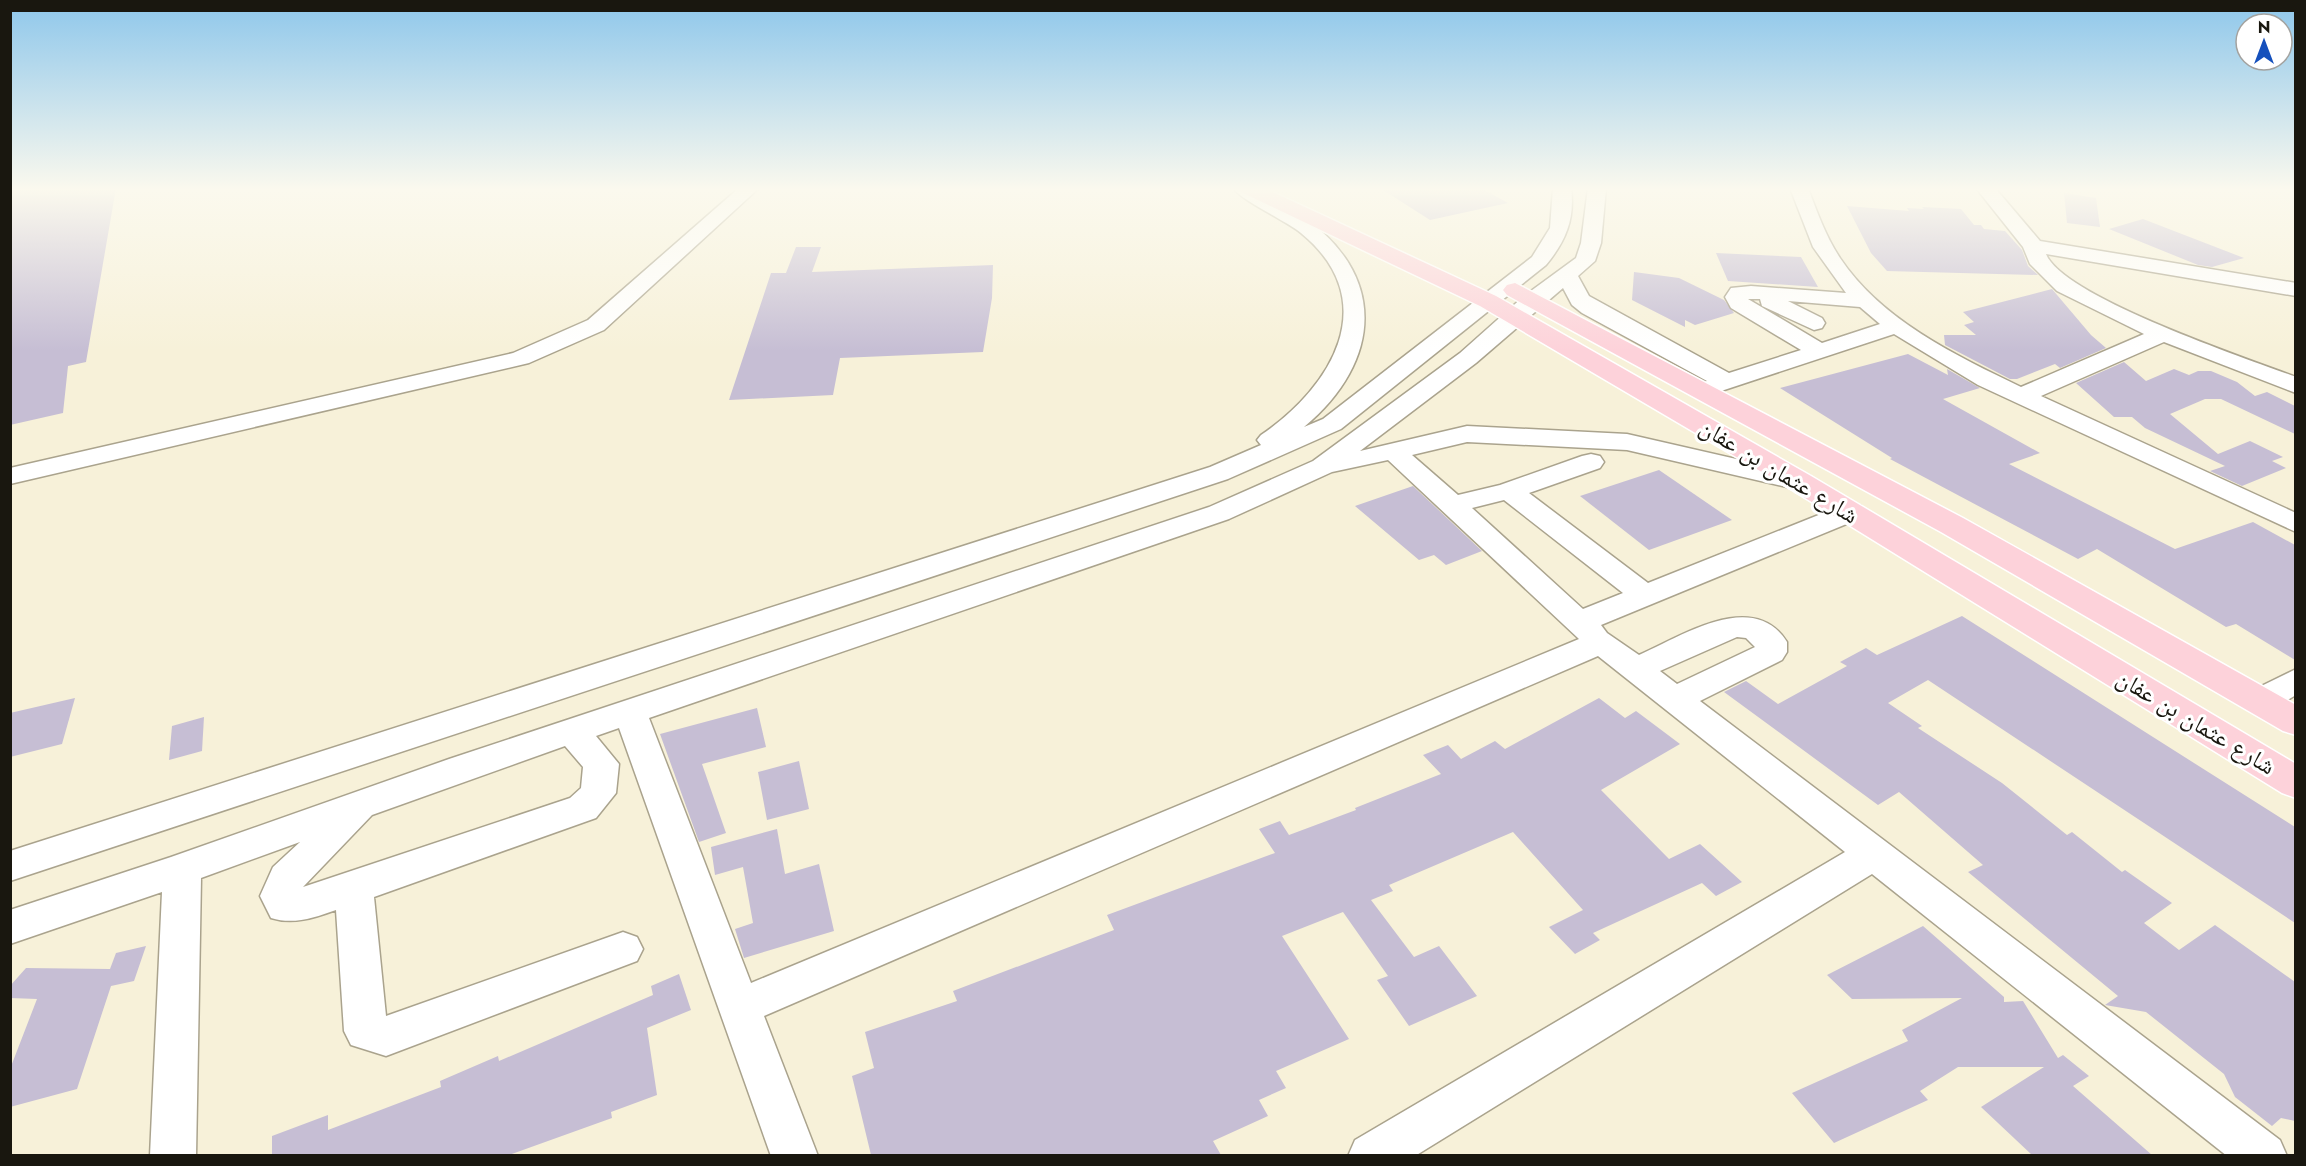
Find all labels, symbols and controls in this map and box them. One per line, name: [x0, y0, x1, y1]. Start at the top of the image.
north arrow: [2234, 12, 2294, 72]
text: N: [2258, 16, 2270, 39]
street label: شارع عثمان بن عفان: [1693, 409, 1866, 532]
street label: شارع عثمان بن عفان: [2110, 660, 2283, 783]

